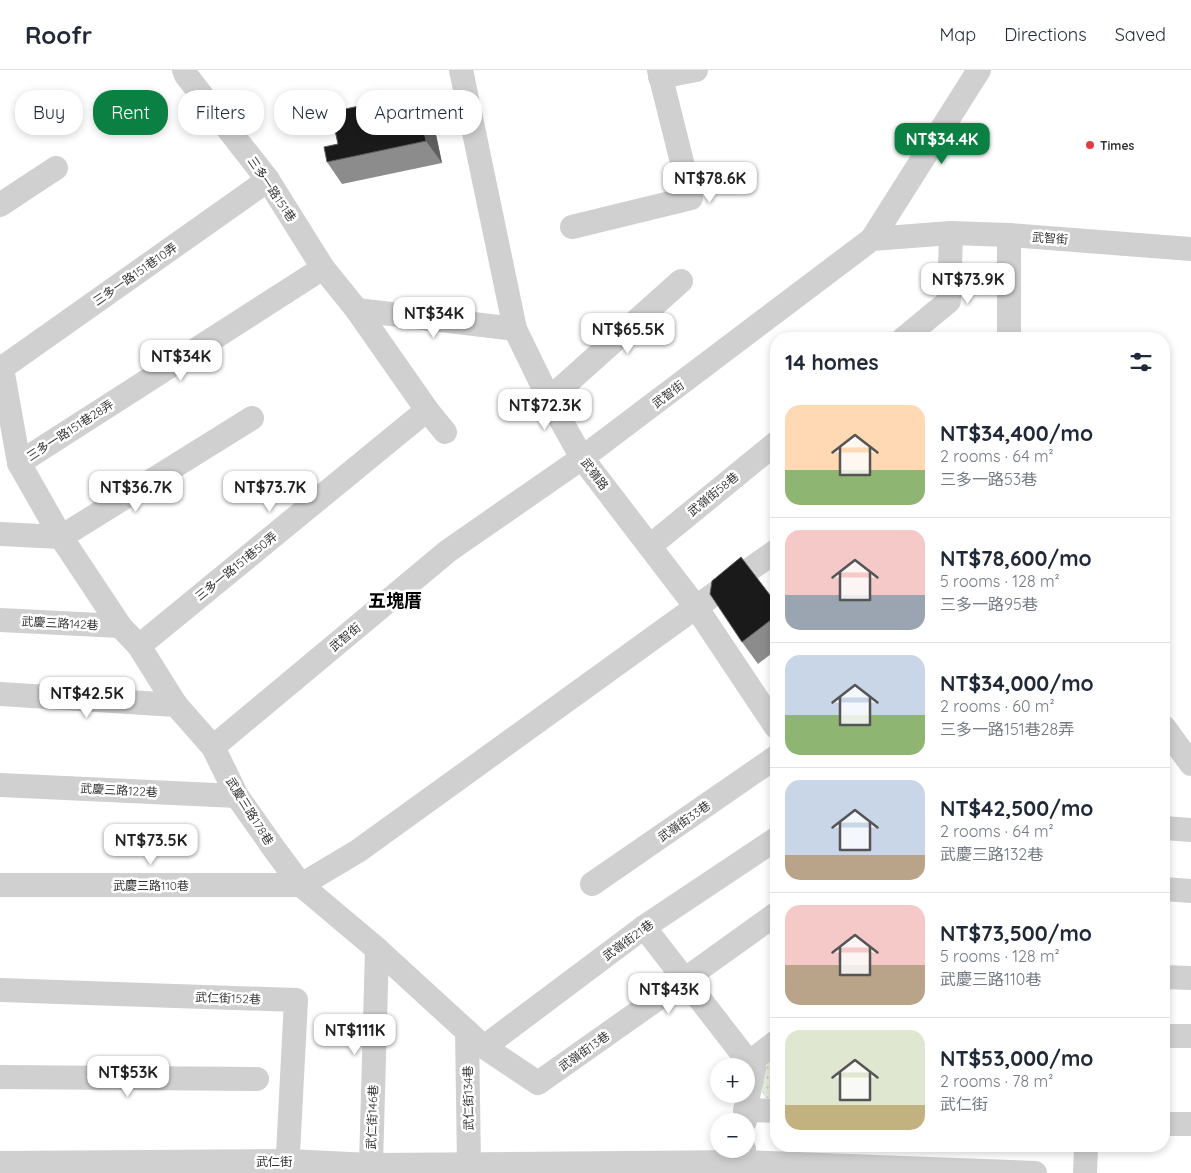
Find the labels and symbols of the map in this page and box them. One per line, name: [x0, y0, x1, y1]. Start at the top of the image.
pin: NT$34.4K: [890, 122, 994, 165]
place label: Times: [1100, 138, 1134, 153]
marker: Times: [1084, 139, 1096, 151]
street label: 三多一路151巷: [245, 154, 299, 224]
pin: NT$78.6K: [658, 162, 762, 204]
street label: 武智街: [1032, 229, 1068, 247]
street label: 三多一路151巷10弄: [90, 239, 180, 309]
pin: NT$73.9K: [916, 262, 1020, 305]
pin: NT$34K: [393, 296, 475, 339]
pin: NT$65.5K: [576, 312, 680, 355]
pin: NT$34K: [140, 340, 222, 382]
street label: 武智街: [649, 377, 687, 411]
pin: NT$72.3K: [493, 388, 597, 431]
street label: 三多一路151巷28弄: [24, 396, 116, 464]
street label: 武嶺路: [578, 455, 612, 493]
street label: 武嶺街58巷: [685, 469, 741, 519]
pin: NT$36.7K: [84, 470, 188, 513]
pin: NT$73.7K: [218, 470, 322, 513]
street label: 三多一路151巷50弄: [192, 528, 280, 604]
district label: 五塊厝: [368, 589, 422, 612]
street label: 武慶三路142巷: [21, 613, 99, 633]
street label: 武智街: [326, 620, 364, 654]
pin: NT$42.5K: [35, 676, 139, 719]
street label: 武慶三路178巷: [223, 774, 277, 848]
street label: 武慶三路122巷: [80, 780, 158, 800]
street label: 武嶺街33巷: [655, 797, 713, 845]
pin: NT$73.5K: [99, 824, 203, 866]
street label: 武慶三路110巷: [113, 878, 189, 893]
street label: 武嶺街21巷: [600, 917, 656, 963]
pin: NT$43K: [628, 972, 710, 1015]
street label: 武仁街152巷: [195, 989, 261, 1007]
pin: NT$111K: [309, 1014, 401, 1056]
street label: 武嶺街13巷: [556, 1028, 612, 1074]
pin: NT$53K: [87, 1056, 169, 1098]
street label: 武仁街134巷: [460, 1065, 476, 1131]
street label: 武仁街146巷: [363, 1084, 381, 1150]
street label: 武仁街: [256, 1154, 292, 1169]

